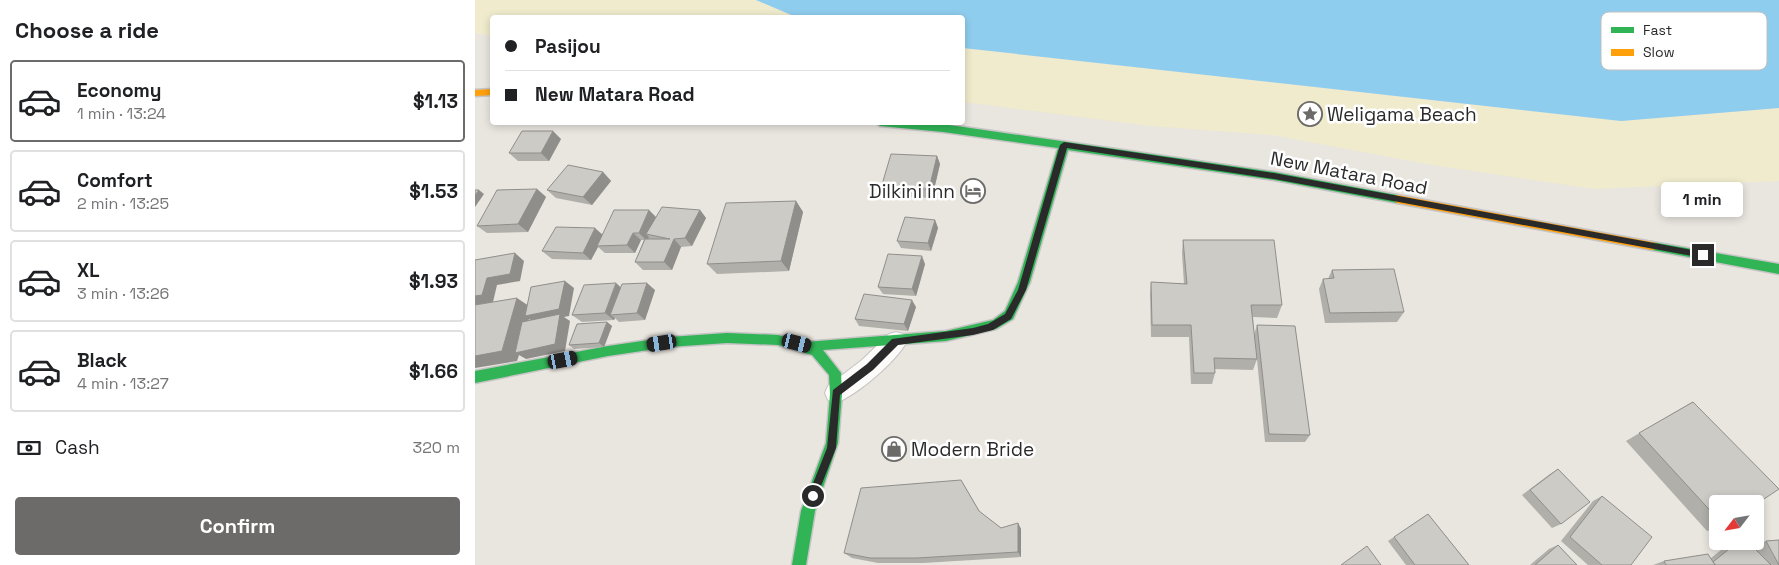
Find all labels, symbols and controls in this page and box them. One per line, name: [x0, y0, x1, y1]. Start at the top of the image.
legend: [1601, 12, 1767, 70]
text: Choose a ride: [15, 16, 159, 44]
text: Fast: [1643, 21, 1672, 39]
text: Pasijou: [535, 34, 601, 59]
text: Slow: [1643, 43, 1675, 61]
text: Economy: [77, 78, 161, 103]
icon: car: [17, 79, 62, 124]
text: New Matara Road: [535, 82, 695, 107]
text: $1.13: [413, 89, 458, 114]
place icon: Weligama Beach: [1297, 101, 1323, 127]
place label: Weligama Beach: [1327, 102, 1477, 127]
text: 1 min · 13:24: [77, 103, 166, 124]
street label: New Matara Road: [1268, 146, 1430, 200]
text: Comfort: [77, 168, 153, 193]
icon: car: [17, 169, 62, 214]
hotel icon: Dilkini inn: [960, 178, 986, 204]
text: $1.53: [409, 179, 458, 204]
place label: Dilkini inn: [869, 179, 955, 204]
callout: 1 min: [1662, 182, 1744, 218]
text: 1 min: [1682, 189, 1722, 210]
text: 2 min · 13:25: [77, 193, 169, 214]
route end: [1692, 244, 1714, 266]
text: XL: [77, 258, 100, 283]
icon: car: [17, 259, 62, 304]
text: $1.93: [409, 269, 458, 294]
text: 3 min · 13:26: [77, 283, 169, 304]
car: [780, 332, 813, 354]
car: [646, 333, 677, 353]
text: Black: [77, 348, 127, 373]
icon: car: [17, 349, 62, 394]
car: [546, 350, 579, 370]
text: $1.66: [409, 359, 458, 384]
text: 4 min · 13:27: [77, 373, 169, 394]
icon: cash: [15, 434, 43, 462]
text: Cash: [55, 435, 100, 460]
shop icon: Modern Bride: [881, 436, 907, 462]
text: 320 m: [413, 437, 460, 458]
place label: Modern Bride: [911, 437, 1034, 462]
route start: [802, 485, 824, 507]
north arrow: [1709, 495, 1764, 550]
map controls: [1709, 495, 1764, 550]
button: Confirm: [15, 497, 460, 555]

